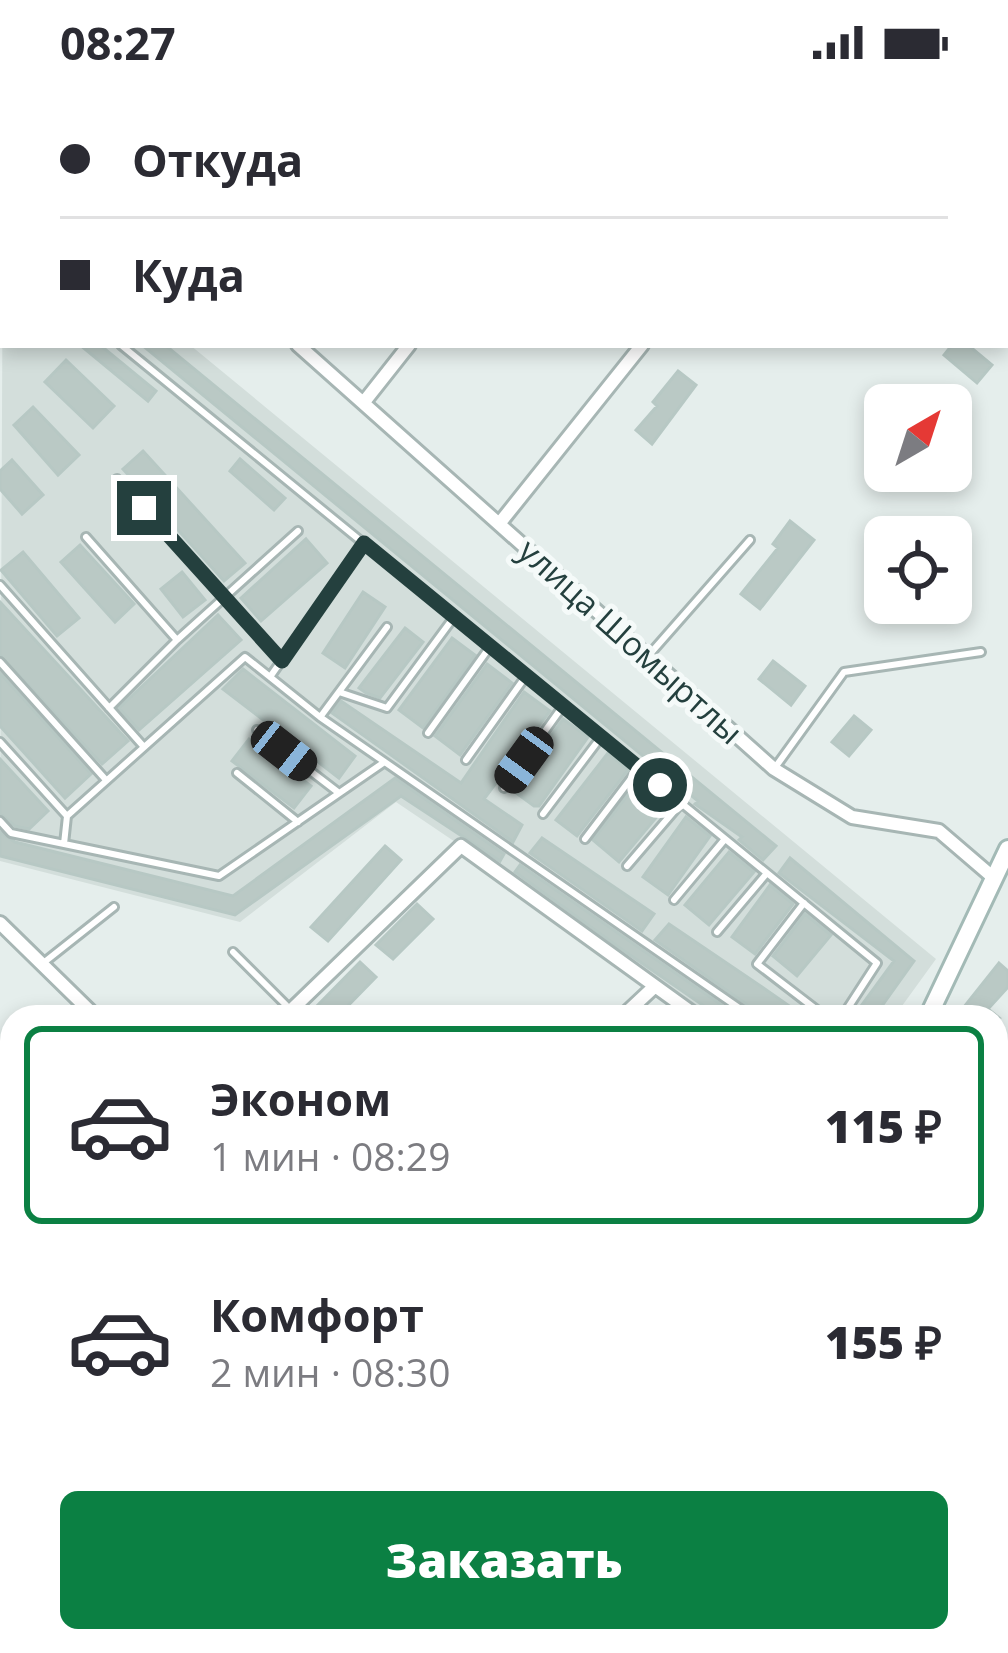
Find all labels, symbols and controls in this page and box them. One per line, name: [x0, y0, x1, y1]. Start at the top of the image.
text: 08:27: [60, 12, 176, 73]
text: Откуда: [132, 129, 303, 190]
text: Куда: [132, 244, 245, 305]
north arrow: [864, 384, 972, 492]
map controls: [864, 384, 972, 624]
route end: [117, 481, 171, 535]
button: locate: [864, 516, 972, 624]
street label: улица Шомыртлы: [509, 528, 753, 754]
car: [245, 715, 323, 787]
car: [488, 720, 560, 800]
route start: [633, 758, 687, 812]
text: Эконом: [210, 1068, 391, 1129]
icon: car: [66, 1071, 174, 1179]
text: 115 ₽: [825, 1095, 942, 1156]
text: 1 мин · 08:29: [210, 1129, 450, 1182]
text: Комфорт: [210, 1284, 424, 1345]
icon: car: [66, 1287, 174, 1395]
text: 155 ₽: [825, 1311, 942, 1372]
text: 2 мин · 08:30: [210, 1345, 450, 1398]
button: Заказать: [60, 1491, 948, 1629]

